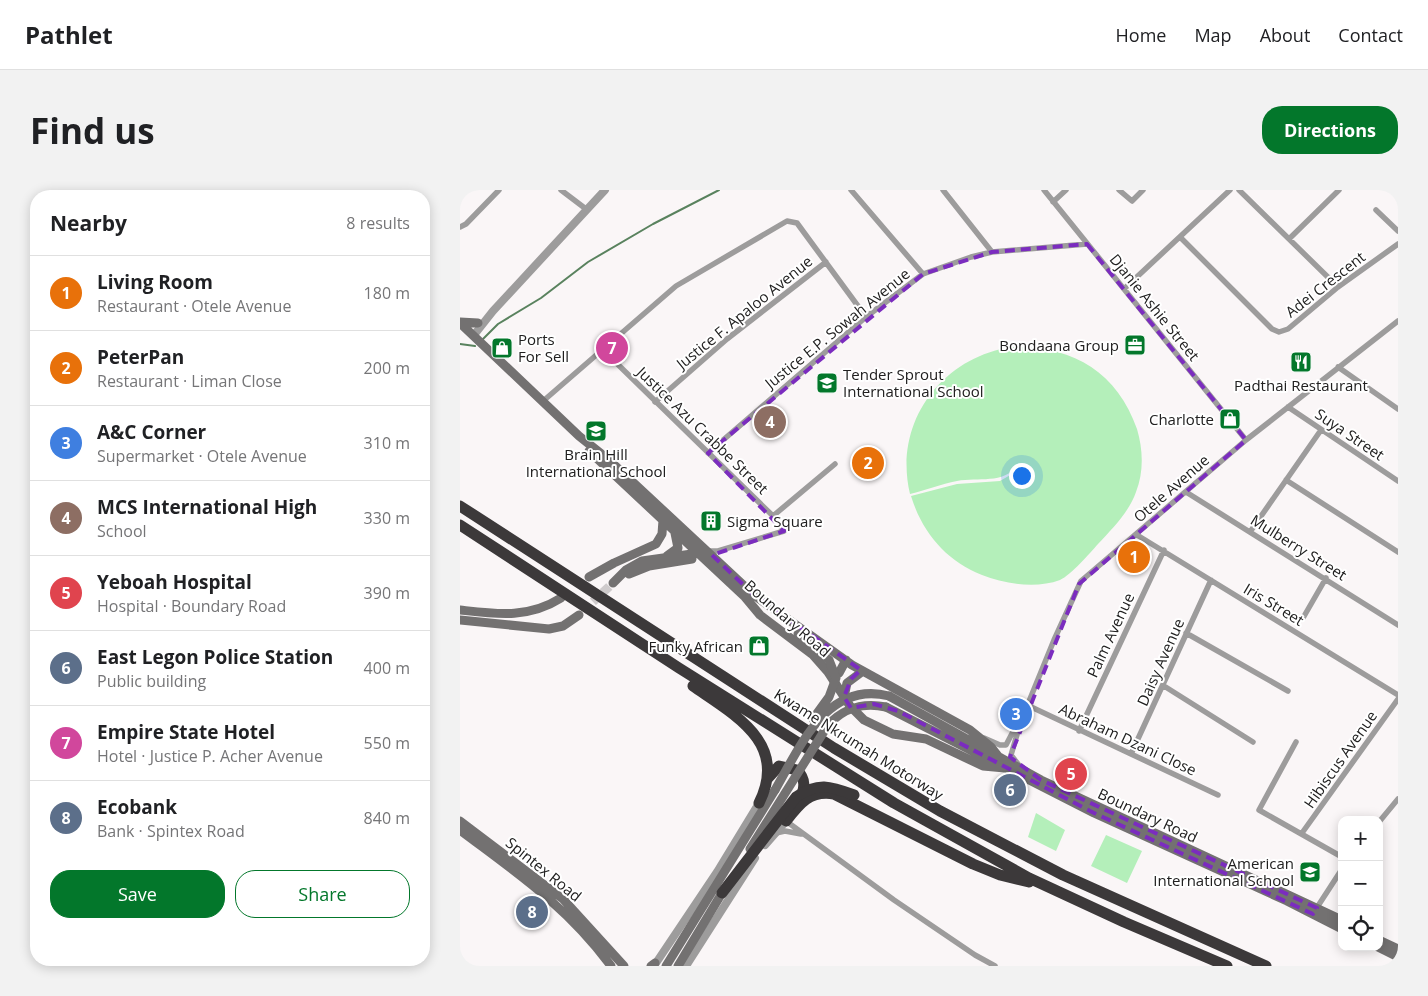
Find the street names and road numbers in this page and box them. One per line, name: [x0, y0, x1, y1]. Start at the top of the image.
street label: Adei Crescent: [1281, 247, 1369, 321]
street label: Djanie Ashie Street: [1106, 249, 1204, 365]
street label: Justice F. Apaloo Avenue: [670, 251, 816, 374]
street label: Justice E.P. Sowah Avenue: [759, 263, 914, 394]
street label: Justice Azu Crabbe Street: [632, 361, 773, 498]
street label: Suya Street: [1312, 404, 1388, 464]
street label: Otele Avenue: [1129, 450, 1213, 526]
street label: Mulberry Street: [1247, 509, 1351, 585]
street label: Boundary Road: [741, 575, 835, 661]
street label: Iris Street: [1240, 578, 1308, 630]
street label: Palm Avenue: [1082, 589, 1138, 681]
street label: Daisy Avenue: [1132, 615, 1188, 709]
street label: Kwame Nkrumah Motorway: [771, 684, 948, 805]
street label: Abraham Dzani Close: [1056, 698, 1200, 780]
street label: Hibiscus Avenue: [1299, 706, 1381, 812]
street label: Boundary Road: [1095, 783, 1201, 847]
street label: Spintex Road: [502, 832, 586, 906]

